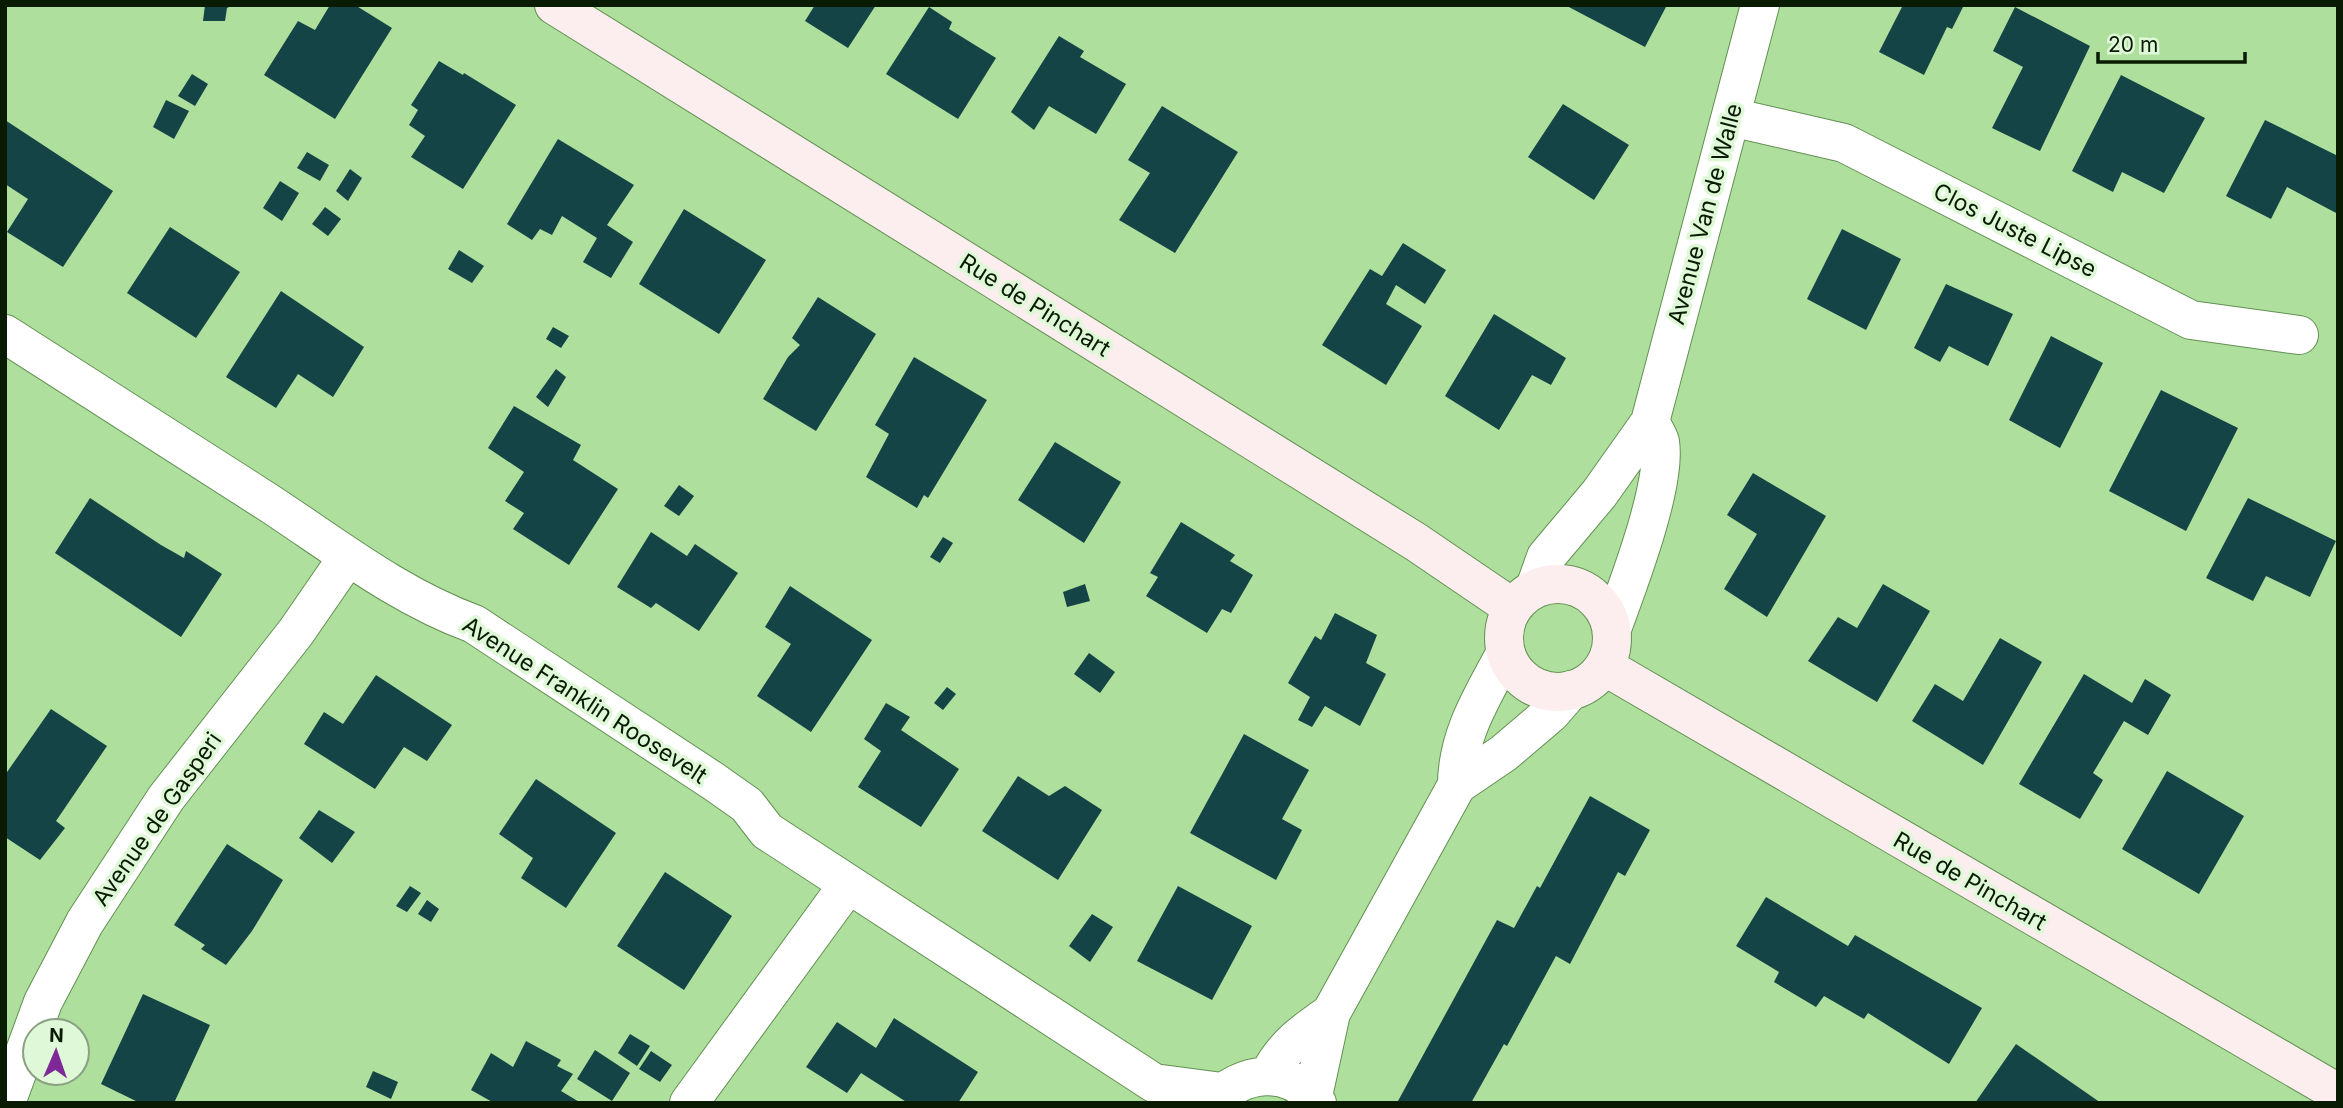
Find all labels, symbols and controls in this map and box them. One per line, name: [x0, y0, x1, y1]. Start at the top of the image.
scale bar: [2098, 21, 2245, 65]
text: 20 m: [2108, 32, 2158, 57]
street label: Avenue Van de Walle: [1662, 100, 1748, 328]
street label: Clos Juste Lipse: [1929, 177, 2101, 283]
street label: Rue de Pinchart: [955, 247, 1116, 363]
street label: Avenue Franklin Roosevelt: [458, 610, 713, 790]
street label: Avenue de Gasperi: [87, 727, 227, 911]
street label: Rue de Pinchart: [1888, 826, 2052, 936]
north arrow: [21, 1017, 91, 1087]
text: N: [49, 1024, 64, 1047]

